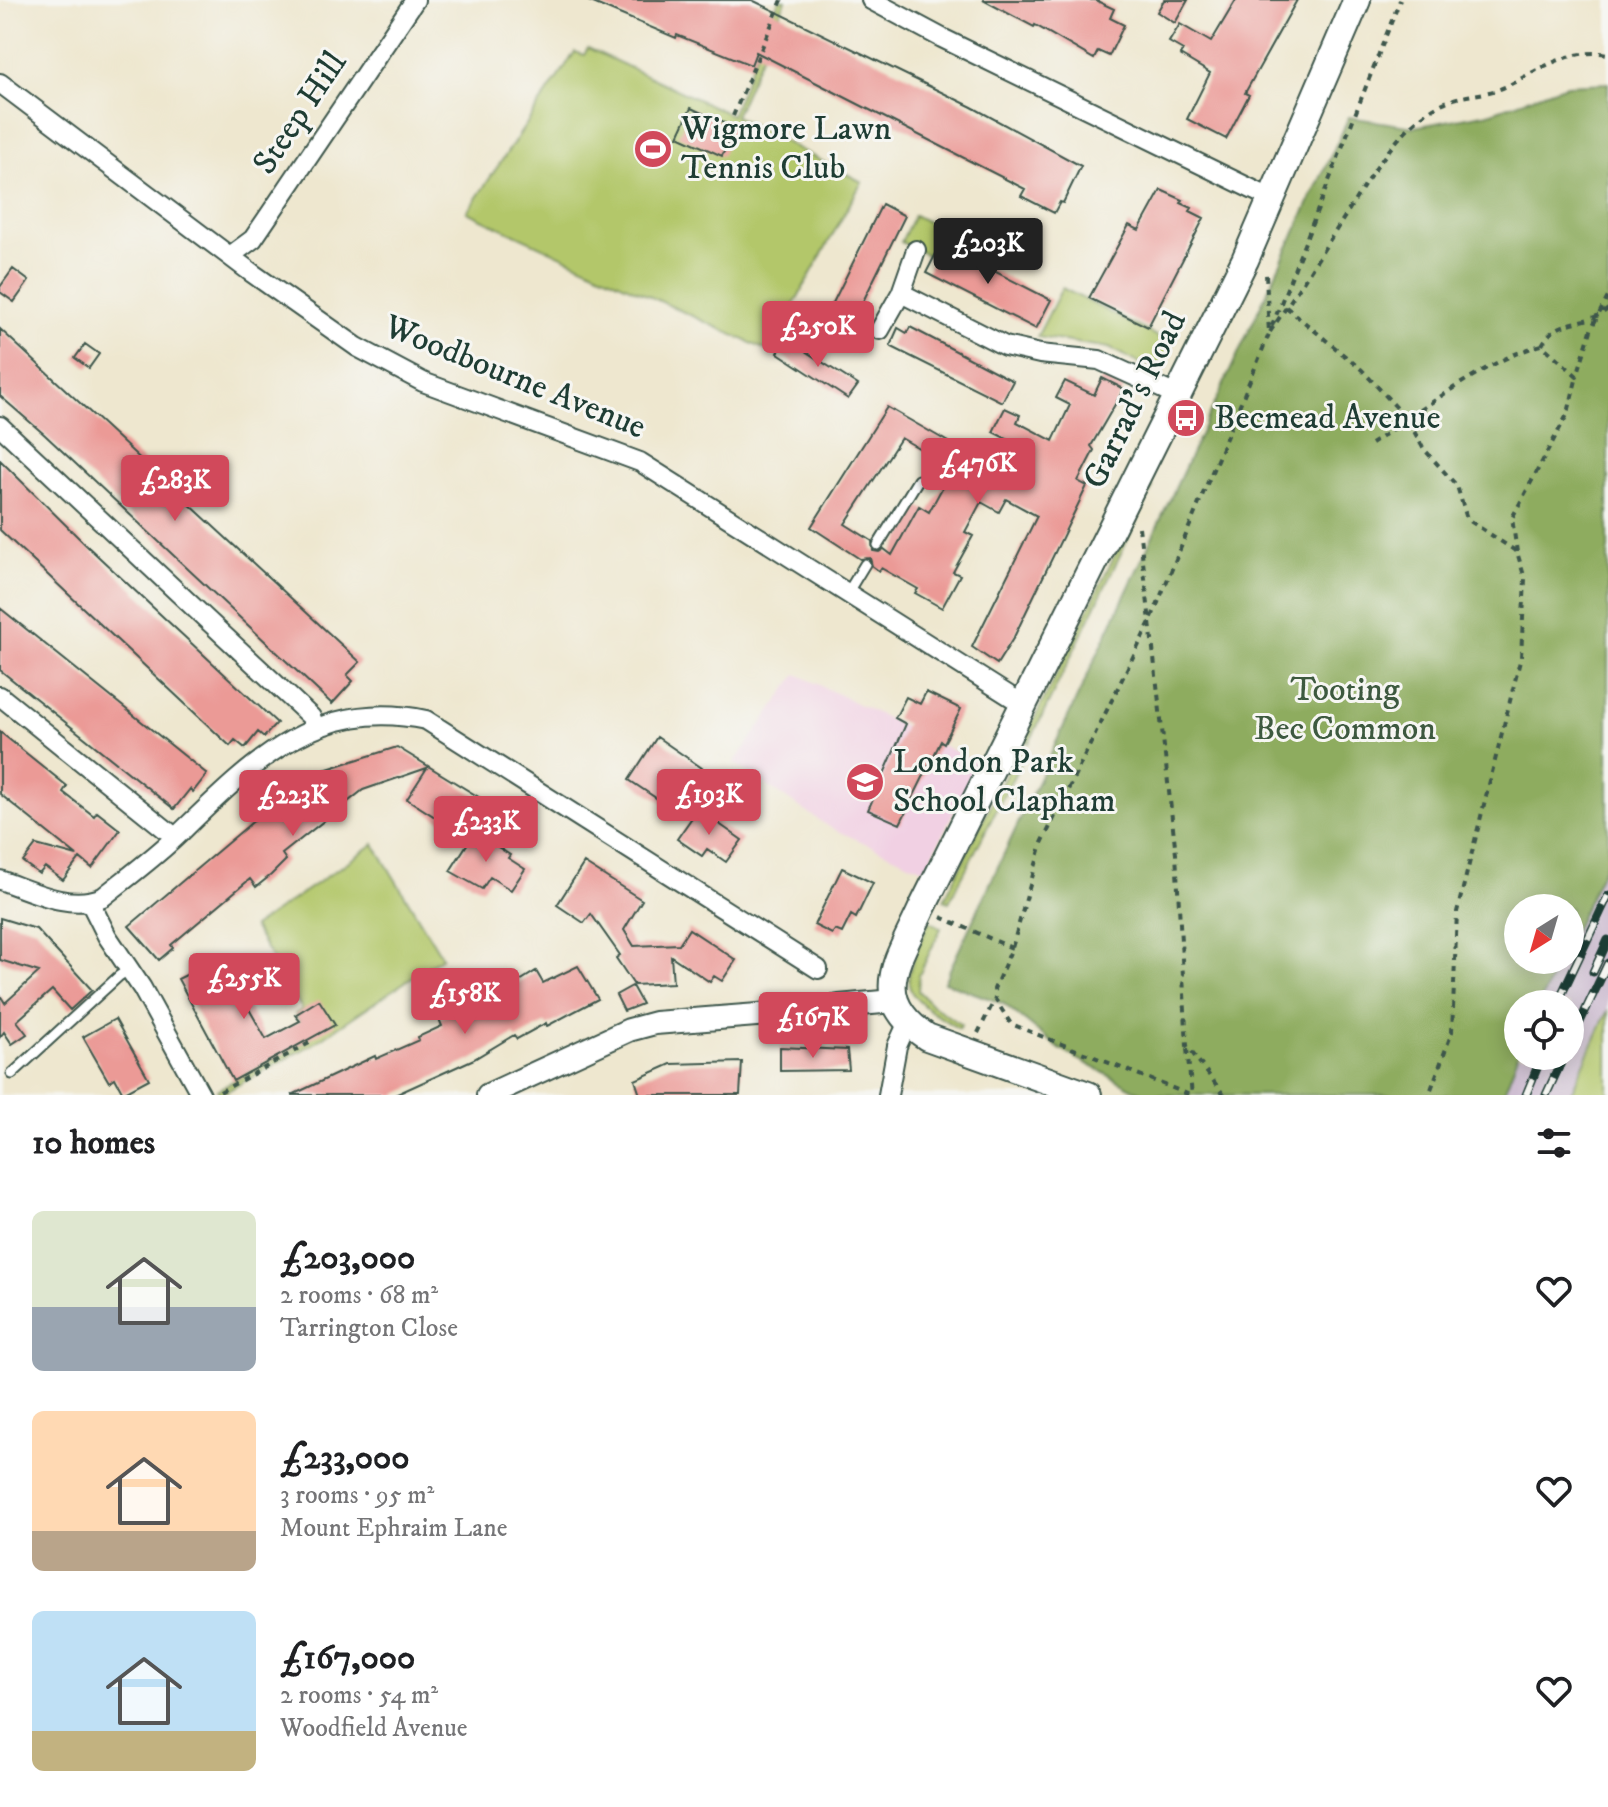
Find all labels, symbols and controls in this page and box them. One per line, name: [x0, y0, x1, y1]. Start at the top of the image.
street label: Steep Hill: [244, 43, 357, 182]
place label: Wigmore Lawn Tennis Club: [680, 108, 892, 189]
sports icon: Wigmore Lawn Tennis Club: [632, 128, 674, 170]
pin: £203K: [932, 218, 1044, 286]
text: £203K: [952, 227, 1024, 260]
pin: £250K: [762, 301, 874, 369]
street label: Garrad's Road: [1074, 304, 1196, 496]
street label: Woodbourne Avenue: [377, 305, 652, 449]
text: £250K: [780, 310, 856, 343]
bus stop icon: Becmead Avenue: [1165, 397, 1207, 439]
place label: Becmead Avenue: [1214, 397, 1440, 439]
pin: £476K: [922, 438, 1034, 506]
text: £476K: [939, 447, 1017, 480]
pin: £283K: [119, 455, 231, 523]
text: £283K: [139, 464, 211, 497]
park label: Tooting Bec Common: [1254, 669, 1436, 750]
place label: London Park School Clapham: [893, 741, 1116, 822]
school or university icon: London Park School Clapham: [844, 761, 886, 803]
pin: £193K: [653, 769, 765, 837]
pin: £223K: [237, 770, 349, 838]
text: £193K: [675, 778, 743, 811]
text: £223K: [257, 779, 329, 812]
pin: £233K: [430, 796, 542, 864]
text: £233K: [452, 805, 520, 838]
north arrow: [1504, 894, 1584, 974]
map controls: [1504, 894, 1584, 1070]
pin: £255K: [188, 953, 300, 1021]
text: £255K: [207, 962, 281, 995]
pin: £158K: [409, 968, 521, 1036]
text: £158K: [429, 977, 501, 1010]
button: locate: [1504, 990, 1584, 1070]
pin: £167K: [757, 992, 869, 1060]
text: £167K: [777, 1001, 849, 1034]
icon: filters: [1532, 1121, 1576, 1165]
text: 10 homes: [32, 1122, 155, 1164]
text: £203,000: [280, 1237, 415, 1279]
icon: home: [96, 1243, 192, 1339]
icon: heart: [1532, 1269, 1576, 1313]
text: 2 rooms · 68 m²: [280, 1279, 438, 1312]
text: Tarrington Close: [280, 1312, 458, 1345]
text: £233,000: [280, 1437, 410, 1479]
icon: home: [96, 1443, 192, 1539]
icon: heart: [1532, 1469, 1576, 1513]
text: 3 rooms · 95 m²: [280, 1479, 435, 1512]
text: Mount Ephraim Lane: [280, 1512, 507, 1545]
text: £167,000: [280, 1637, 415, 1679]
icon: home: [96, 1643, 192, 1739]
icon: heart: [1532, 1669, 1576, 1713]
text: 2 rooms · 54 m²: [280, 1679, 438, 1712]
text: Woodfield Avenue: [280, 1712, 468, 1745]

